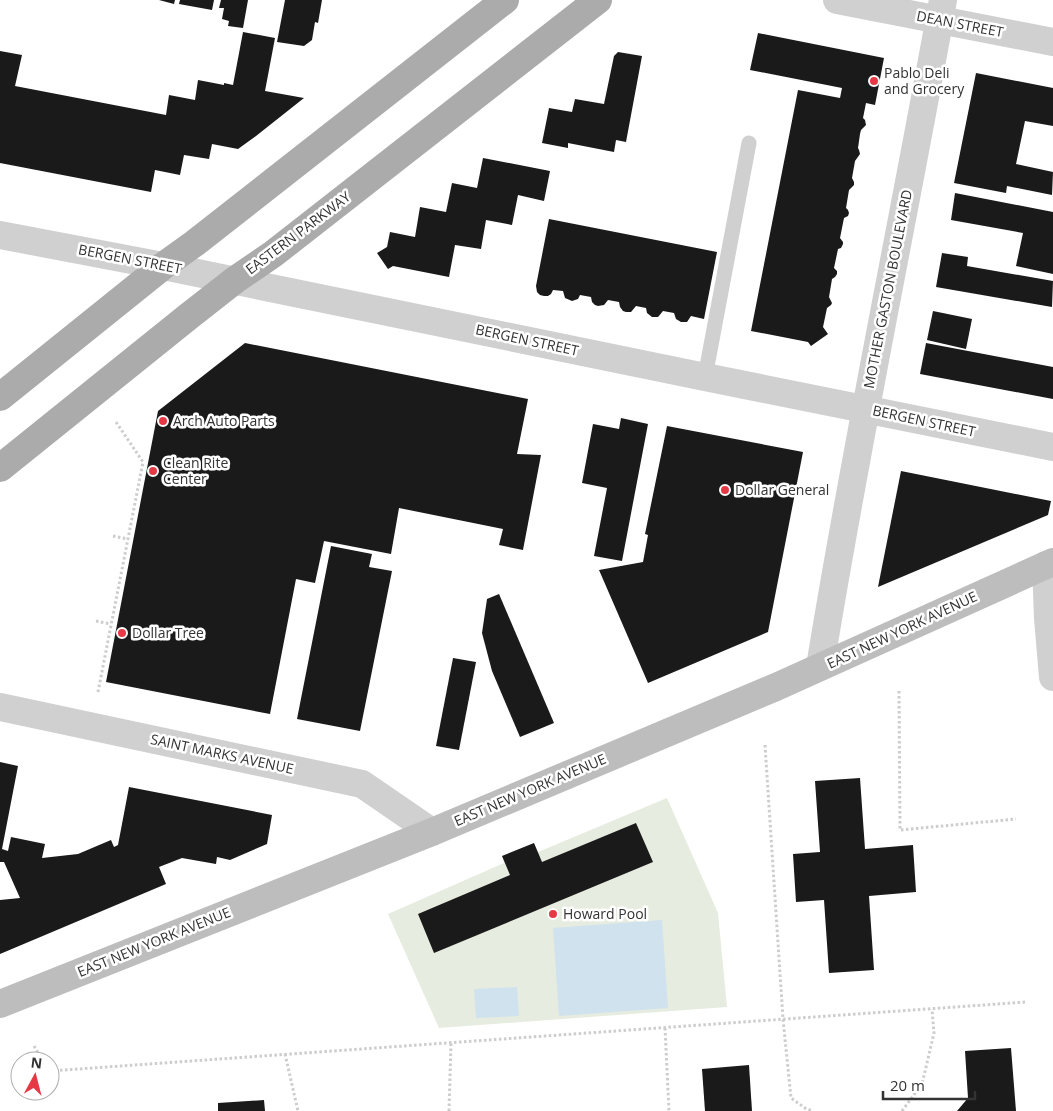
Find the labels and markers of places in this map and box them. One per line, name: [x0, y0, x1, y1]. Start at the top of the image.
place label: Pablo Deli and Grocery: [884, 63, 965, 98]
marker: Pablo Deli and Grocery: [868, 75, 880, 87]
place label: Arch Auto Parts: [173, 411, 275, 430]
marker: Arch Auto Parts: [157, 415, 169, 427]
place label: Clean Rite Center: [163, 453, 228, 488]
marker: Clean Rite Center: [147, 465, 159, 477]
place label: Dollar General: [735, 480, 829, 499]
marker: Dollar General: [719, 484, 731, 496]
place label: Dollar Tree: [132, 623, 204, 642]
marker: Dollar Tree: [116, 627, 128, 639]
place label: Howard Pool: [563, 904, 647, 923]
marker: Howard Pool: [547, 908, 559, 920]

